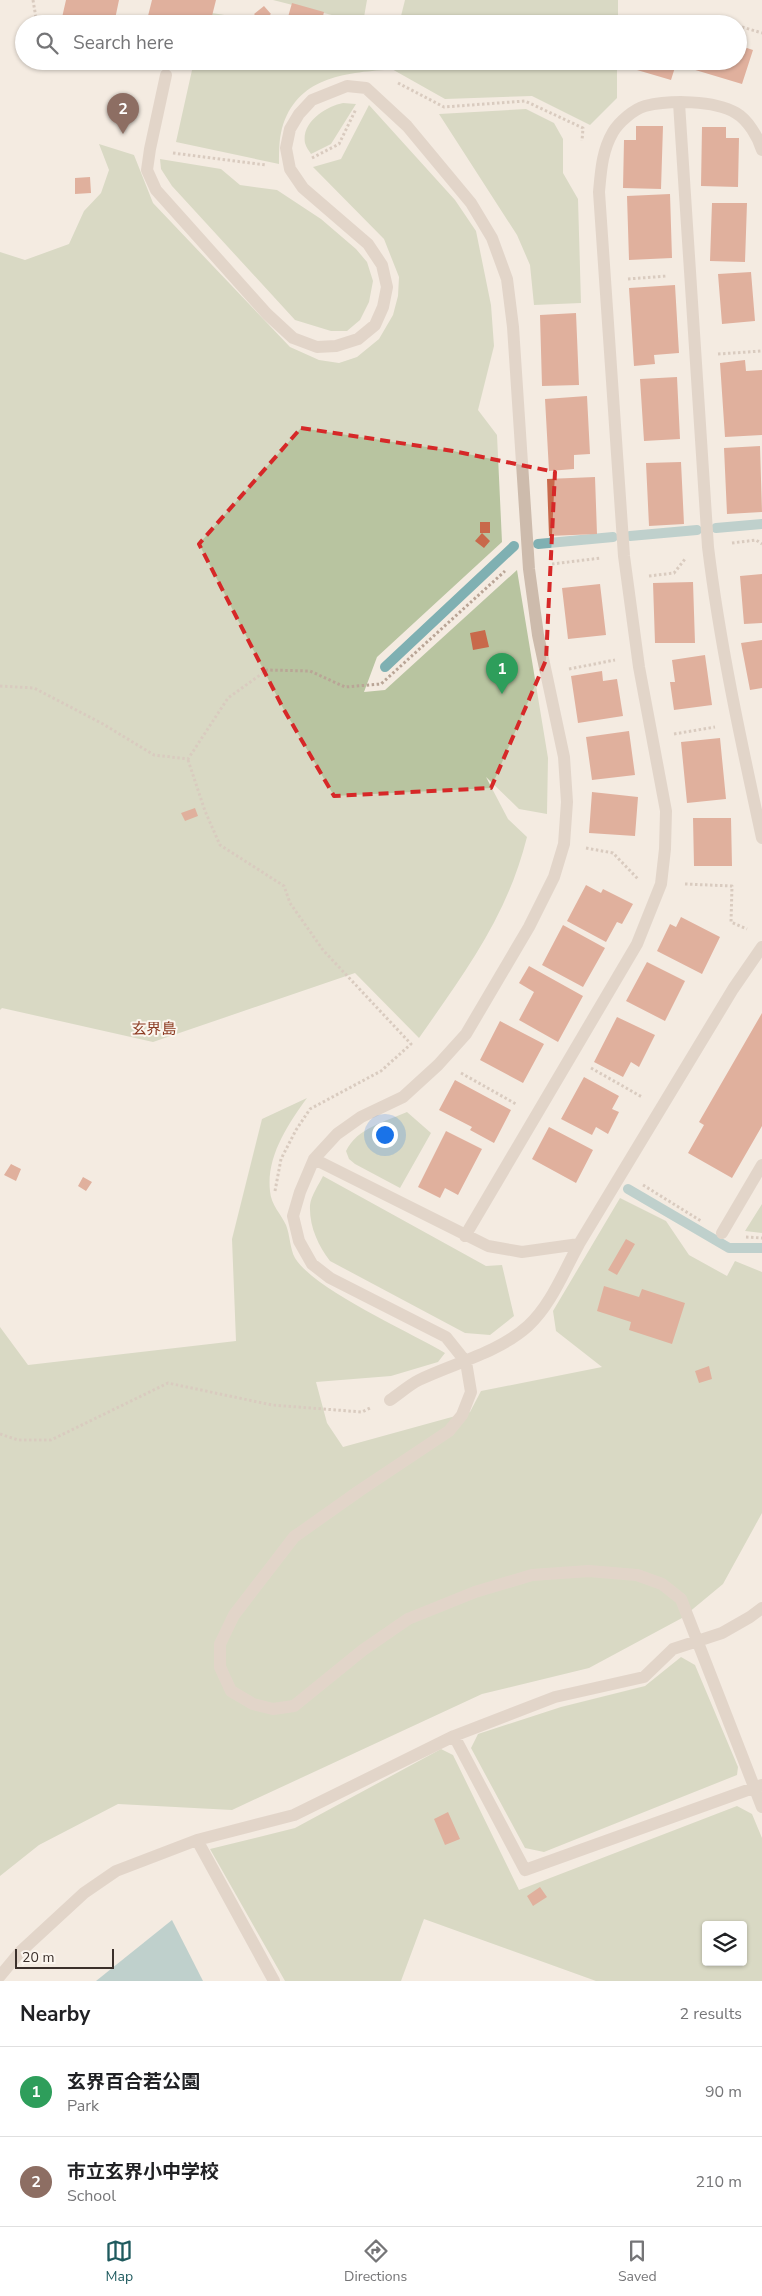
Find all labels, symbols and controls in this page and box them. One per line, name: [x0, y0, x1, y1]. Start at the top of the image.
search box: [15, 15, 747, 70]
icon: search: [33, 29, 61, 57]
text: Search here: [73, 30, 174, 56]
pin: 2: [107, 93, 139, 134]
pin: 1: [486, 653, 518, 694]
district label: 玄界島: [131, 1019, 177, 1039]
your location: [372, 1122, 398, 1148]
map controls: [702, 1921, 747, 1966]
button: layers: [702, 1921, 747, 1966]
scale bar: [15, 1946, 114, 1969]
text: 20 m: [22, 1948, 54, 1967]
text: Nearby: [20, 2000, 90, 2028]
text: 2 results: [680, 2003, 742, 2025]
text: 玄界百合若公園: [67, 2069, 200, 2095]
text: 1: [31, 2081, 41, 2103]
text: 90 m: [705, 2081, 742, 2103]
text: Park: [67, 2095, 99, 2117]
text: 市立玄界小中学校: [67, 2159, 219, 2185]
text: 2: [31, 2171, 41, 2193]
text: 210 m: [695, 2171, 742, 2193]
text: School: [67, 2185, 116, 2207]
tab: Map: [105, 2237, 133, 2286]
tab: Directions: [344, 2237, 407, 2286]
tab: Saved: [618, 2237, 657, 2286]

